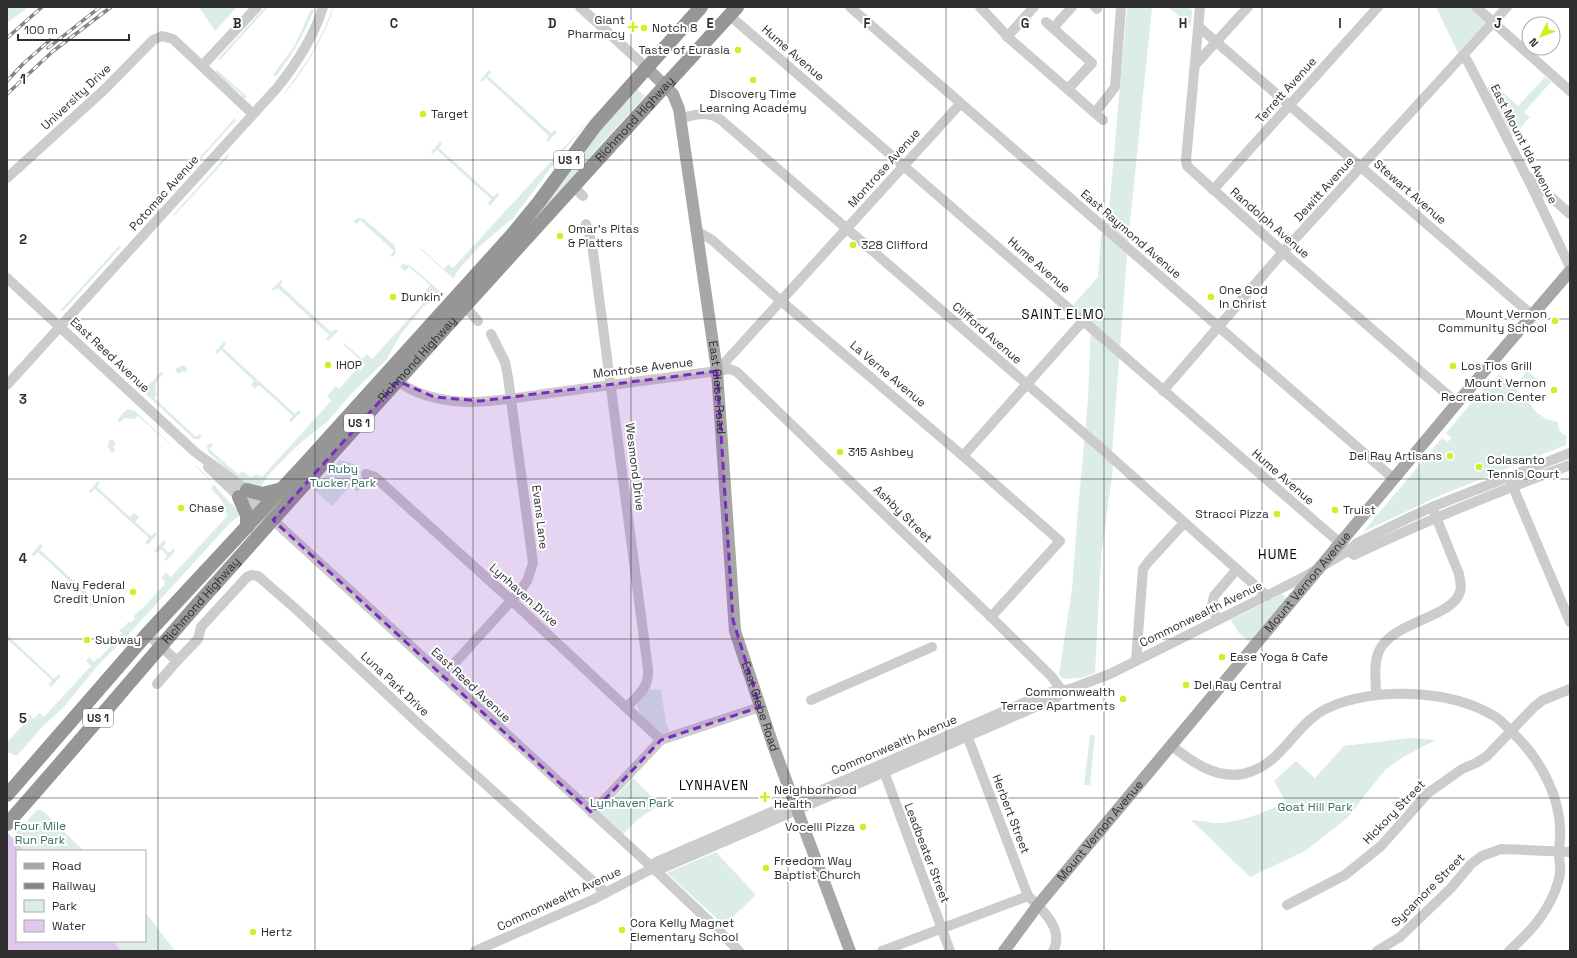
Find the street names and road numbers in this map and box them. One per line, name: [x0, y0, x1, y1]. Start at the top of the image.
street label: Hume Avenue: [758, 21, 828, 85]
street label: Terrett Avenue: [1252, 54, 1320, 126]
street label: University Drive: [38, 60, 114, 134]
street label: Richmond Highway: [592, 73, 678, 165]
street label: East Mount Ida Avenue: [1487, 81, 1561, 207]
street label: Montrose Avenue: [844, 125, 924, 211]
road number: US 1: [554, 151, 584, 169]
street label: Potomac Avenue: [126, 152, 202, 234]
street label: Dewitt Avenue: [1291, 153, 1357, 225]
street label: Stewart Avenue: [1370, 156, 1450, 228]
street label: Randolph Avenue: [1227, 184, 1313, 262]
street label: East Raymond Avenue: [1077, 186, 1185, 282]
street label: Hume Avenue: [1004, 233, 1074, 297]
street label: Clifford Avenue: [949, 298, 1025, 368]
street label: Richmond Highway: [374, 313, 460, 405]
street label: East Reed Avenue: [67, 314, 153, 396]
street label: La Verne Avenue: [847, 337, 929, 411]
street label: East Glebe Road: [705, 340, 729, 435]
street label: Montrose Avenue: [592, 354, 694, 382]
road number: US 1: [344, 414, 374, 432]
street label: Wesmond Drive: [622, 422, 648, 512]
street label: Hume Avenue: [1248, 445, 1318, 509]
street label: Ashby Street: [870, 482, 936, 546]
street label: Evans Lane: [528, 484, 552, 550]
street label: Mount Vernon Avenue: [1261, 528, 1354, 636]
street label: Richmond Highway: [158, 554, 244, 647]
street label: Lynhaven Drive: [486, 560, 562, 630]
street label: Commonwealth Avenue: [1137, 577, 1265, 651]
street label: East Reed Avenue: [428, 644, 514, 726]
street label: Luna Park Drive: [357, 648, 433, 720]
street label: East Glebe Road: [738, 660, 783, 754]
road number: US 1: [83, 709, 113, 727]
street label: Commonwealth Avenue: [829, 711, 959, 779]
street label: Herbert Street: [988, 772, 1034, 856]
street label: Mount Vernon Avenue: [1053, 777, 1147, 885]
street label: Hickory Street: [1359, 777, 1429, 847]
street label: Leadbeater Street: [901, 801, 953, 905]
street label: Sycamore Street: [1388, 850, 1468, 930]
street label: Commonwealth Avenue: [494, 863, 624, 935]

